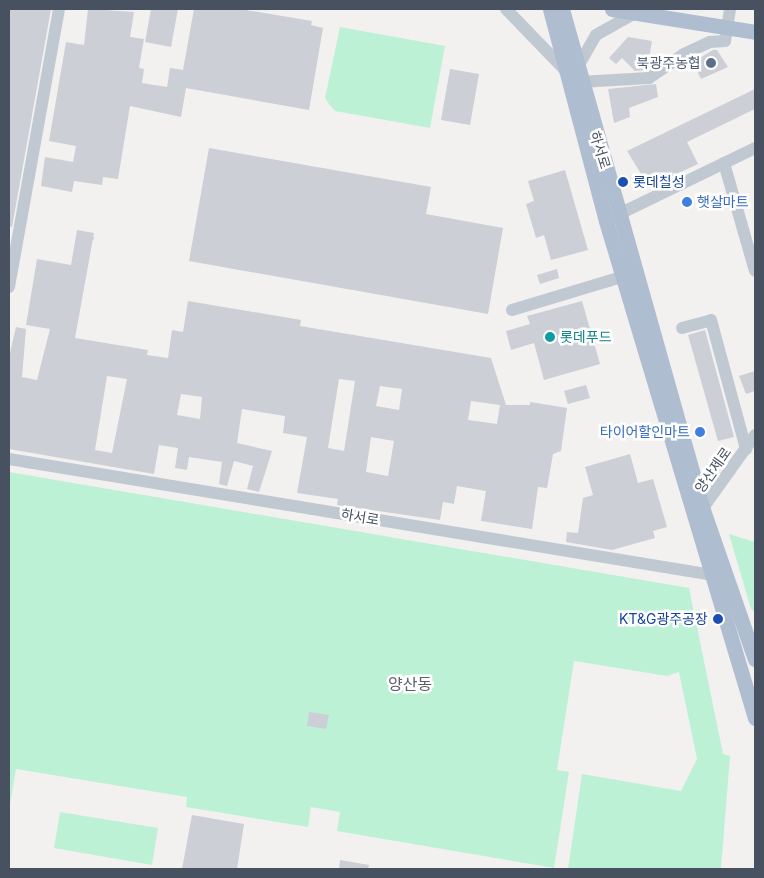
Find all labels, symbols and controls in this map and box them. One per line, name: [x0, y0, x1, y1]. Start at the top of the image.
place label: 북광주농협: [637, 55, 701, 71]
marker: 북광주농협: [705, 57, 717, 69]
street label: 하서로: [586, 129, 614, 171]
place label: 롯데칠성: [633, 174, 685, 190]
marker: 롯데칠성: [617, 176, 629, 188]
place label: 햇살마트: [697, 194, 749, 210]
marker: 햇살마트: [681, 196, 693, 208]
place label: 롯데푸드: [560, 329, 612, 345]
marker: 롯데푸드: [544, 331, 556, 343]
place label: 타이어할인마트: [600, 424, 690, 440]
marker: 타이어할인마트: [694, 426, 706, 438]
street label: 양산제로: [691, 444, 735, 496]
street label: 하서로: [340, 506, 380, 528]
place label: KT&G광주공장: [619, 611, 708, 627]
marker: KT&G광주공장: [712, 613, 724, 625]
district label: 양산동: [388, 674, 432, 694]

